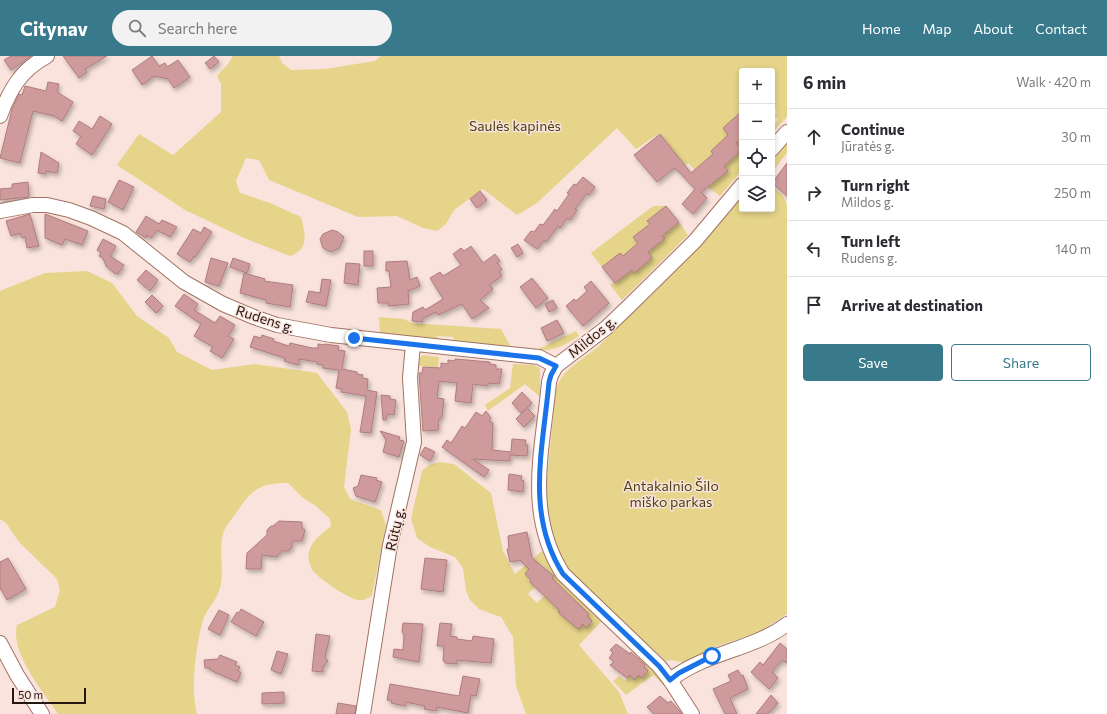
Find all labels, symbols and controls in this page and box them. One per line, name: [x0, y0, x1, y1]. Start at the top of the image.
search box: [112, 10, 392, 46]
text: Citynav: [20, 17, 88, 40]
icon: search: [126, 17, 148, 39]
text: Search here: [158, 19, 237, 37]
text: Home: [862, 20, 901, 37]
text: Map: [923, 20, 951, 37]
text: About: [973, 20, 1013, 37]
text: Contact: [1035, 20, 1087, 37]
map controls: [739, 68, 775, 212]
button: +: [739, 68, 775, 104]
text: 6 min: [803, 72, 846, 93]
text: Walk · 420 m: [1016, 74, 1091, 90]
button: −: [739, 104, 775, 140]
park label: Saulės kapinės: [469, 117, 561, 134]
text: Continue: [841, 120, 905, 138]
icon: ahead: [803, 126, 825, 148]
text: 30 m: [1061, 129, 1091, 145]
text: Jūratės g.: [841, 138, 895, 154]
button: locate: [739, 140, 775, 176]
button: layers: [739, 176, 775, 212]
text: Turn right: [841, 176, 910, 194]
icon: right: [803, 182, 825, 204]
text: 250 m: [1054, 185, 1091, 201]
text: Mildos g.: [841, 194, 894, 210]
text: Turn left: [841, 232, 900, 250]
icon: left: [803, 238, 825, 260]
text: 140 m: [1055, 241, 1091, 257]
text: Rudens g.: [841, 250, 897, 266]
icon: arrive: [803, 294, 825, 316]
text: Arrive at destination: [841, 296, 983, 314]
street label: Rudens g.: [234, 301, 297, 336]
street label: Mildos g.: [564, 312, 619, 361]
route end: [345, 329, 363, 347]
button: Save: [803, 344, 943, 381]
button: Share: [951, 344, 1091, 381]
park label: Antakalnio Šilo miško parkas: [623, 477, 719, 510]
street label: Rūtų g.: [381, 505, 408, 552]
route start: [703, 647, 721, 665]
scale bar: [12, 686, 86, 705]
text: 50 m: [18, 688, 43, 701]

